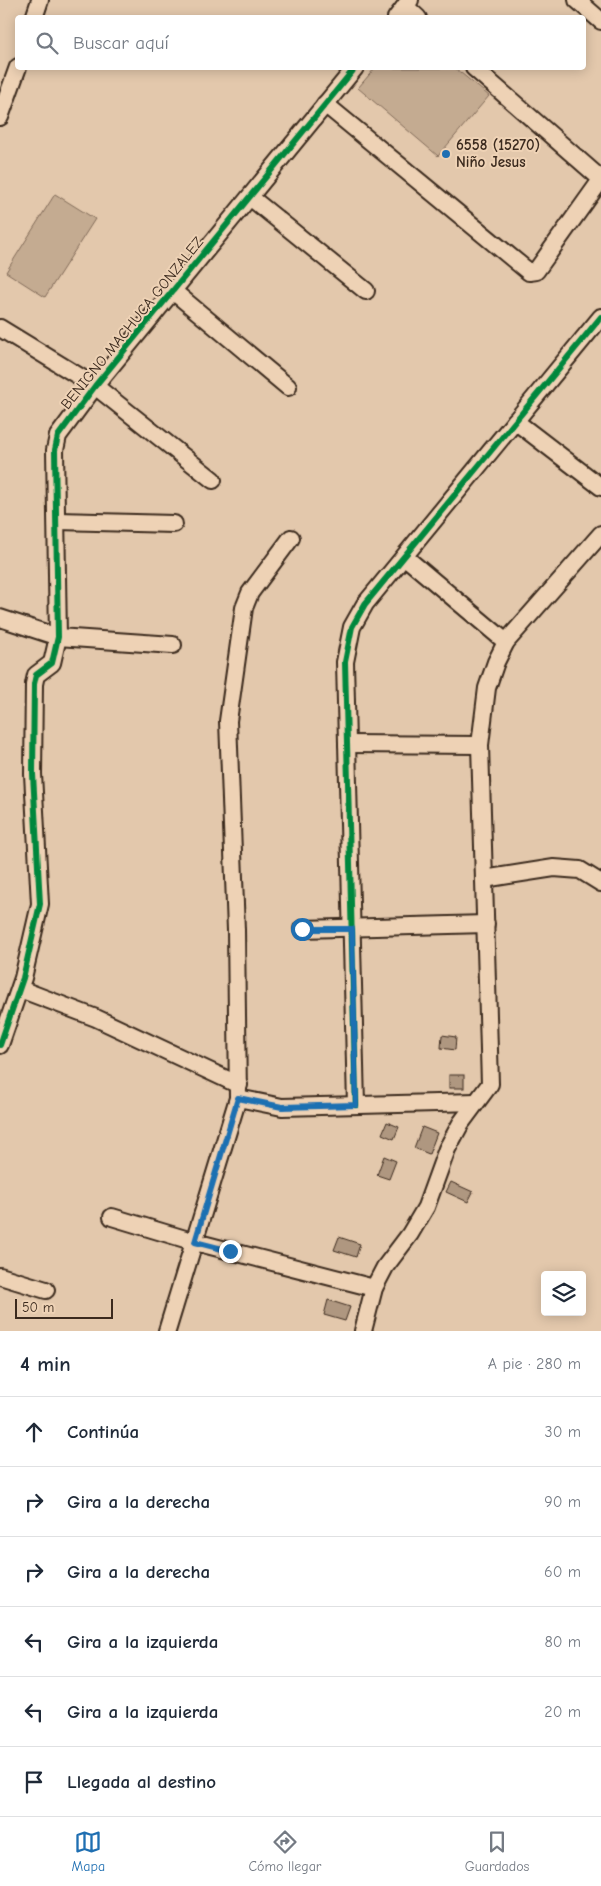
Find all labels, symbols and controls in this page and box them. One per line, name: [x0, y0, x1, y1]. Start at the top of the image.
search box: [15, 15, 586, 70]
icon: search: [33, 29, 61, 57]
text: Buscar aquí: [73, 32, 169, 54]
place label: 6558 (15270) Niño Jesus: [456, 136, 540, 171]
marker: 6558 (15270) Niño Jesus: [440, 148, 452, 160]
street label: BENIGNO MACHUCA GONZALEZ: [57, 233, 207, 413]
route start: [291, 918, 314, 941]
route end: [219, 1240, 242, 1263]
map controls: [541, 1271, 586, 1316]
button: layers: [541, 1271, 586, 1316]
scale bar: [15, 1296, 112, 1319]
text: 50 m: [22, 1299, 54, 1316]
text: 4 min: [20, 1352, 71, 1376]
text: A pie · 280 m: [488, 1355, 581, 1373]
icon: ahead: [20, 1418, 48, 1446]
text: Continúa: [67, 1421, 139, 1443]
text: 30 m: [545, 1423, 581, 1441]
icon: right: [20, 1488, 48, 1516]
text: Gira a la derecha: [67, 1491, 210, 1513]
text: 90 m: [544, 1493, 581, 1511]
icon: right: [20, 1558, 48, 1586]
text: Gira a la derecha: [67, 1561, 210, 1583]
text: 60 m: [544, 1563, 581, 1581]
icon: left: [20, 1628, 48, 1656]
text: Gira a la izquierda: [67, 1631, 218, 1653]
text: 80 m: [544, 1633, 581, 1651]
icon: left: [20, 1698, 48, 1726]
text: Gira a la izquierda: [67, 1701, 218, 1723]
text: 20 m: [544, 1703, 581, 1721]
icon: arrive: [20, 1768, 48, 1796]
text: Llegada al destino: [67, 1771, 216, 1793]
tab: Mapa: [72, 1828, 105, 1875]
tab: Cómo llegar: [248, 1828, 321, 1875]
tab: Guardados: [465, 1828, 529, 1875]

